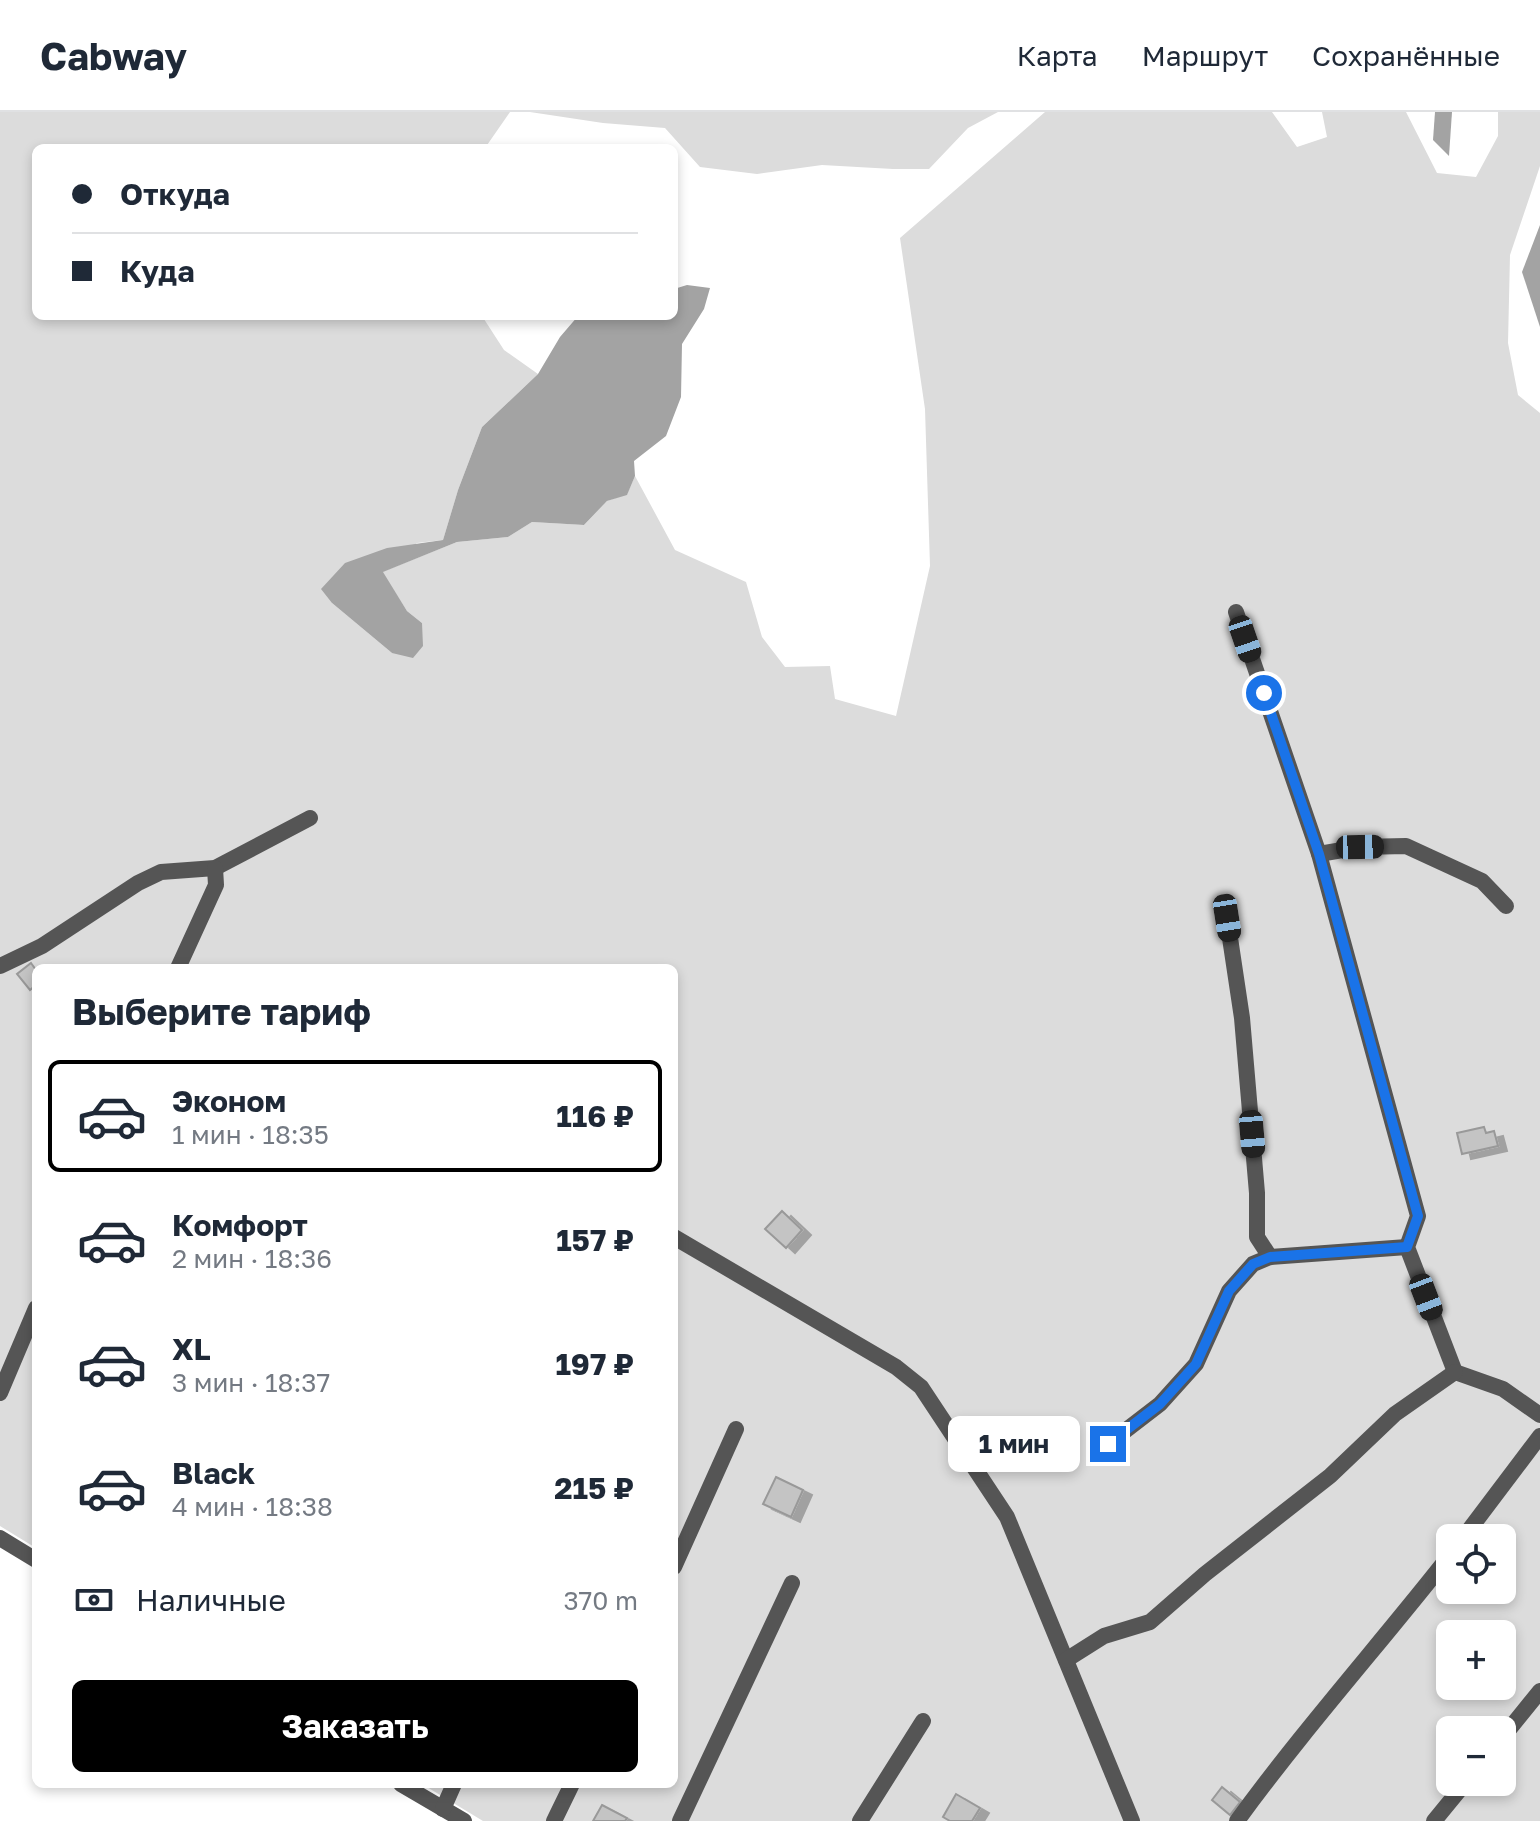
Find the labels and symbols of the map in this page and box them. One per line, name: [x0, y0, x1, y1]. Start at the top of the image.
car: [1226, 612, 1264, 666]
route start: [1246, 675, 1282, 711]
car: [1336, 835, 1384, 859]
car: [1211, 892, 1243, 944]
car: [1238, 1109, 1266, 1159]
car: [1406, 1270, 1446, 1324]
callout: 1 мин: [948, 1416, 1080, 1472]
route end: [1090, 1426, 1126, 1462]

